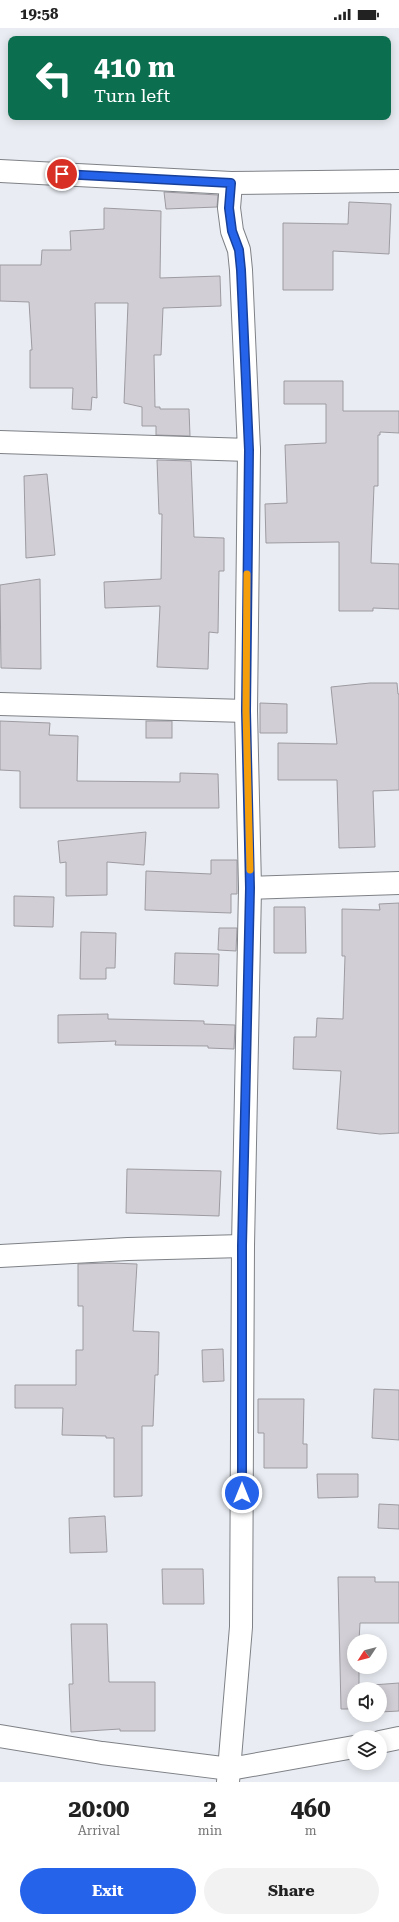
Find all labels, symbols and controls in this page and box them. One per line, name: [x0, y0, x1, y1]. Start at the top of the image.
text: 19:58: [20, 5, 58, 23]
text: 410 m: [94, 51, 175, 84]
icon: left: [28, 52, 80, 104]
text: Turn left: [94, 85, 170, 106]
pin: [45, 157, 79, 191]
icon: arrive: [51, 163, 73, 185]
position arrow: [221, 1472, 263, 1514]
north arrow: [347, 1634, 387, 1674]
map controls: [347, 1634, 387, 1770]
button: sound: [347, 1682, 387, 1722]
button: layers: [347, 1730, 387, 1770]
text: 20:00: [68, 1795, 130, 1823]
text: 2: [203, 1795, 217, 1823]
text: 460: [290, 1795, 331, 1823]
text: Arrival: [78, 1823, 120, 1838]
text: min: [198, 1823, 222, 1838]
text: m: [305, 1823, 317, 1838]
button: Exit: [20, 1868, 196, 1914]
button: Share: [204, 1868, 379, 1914]

